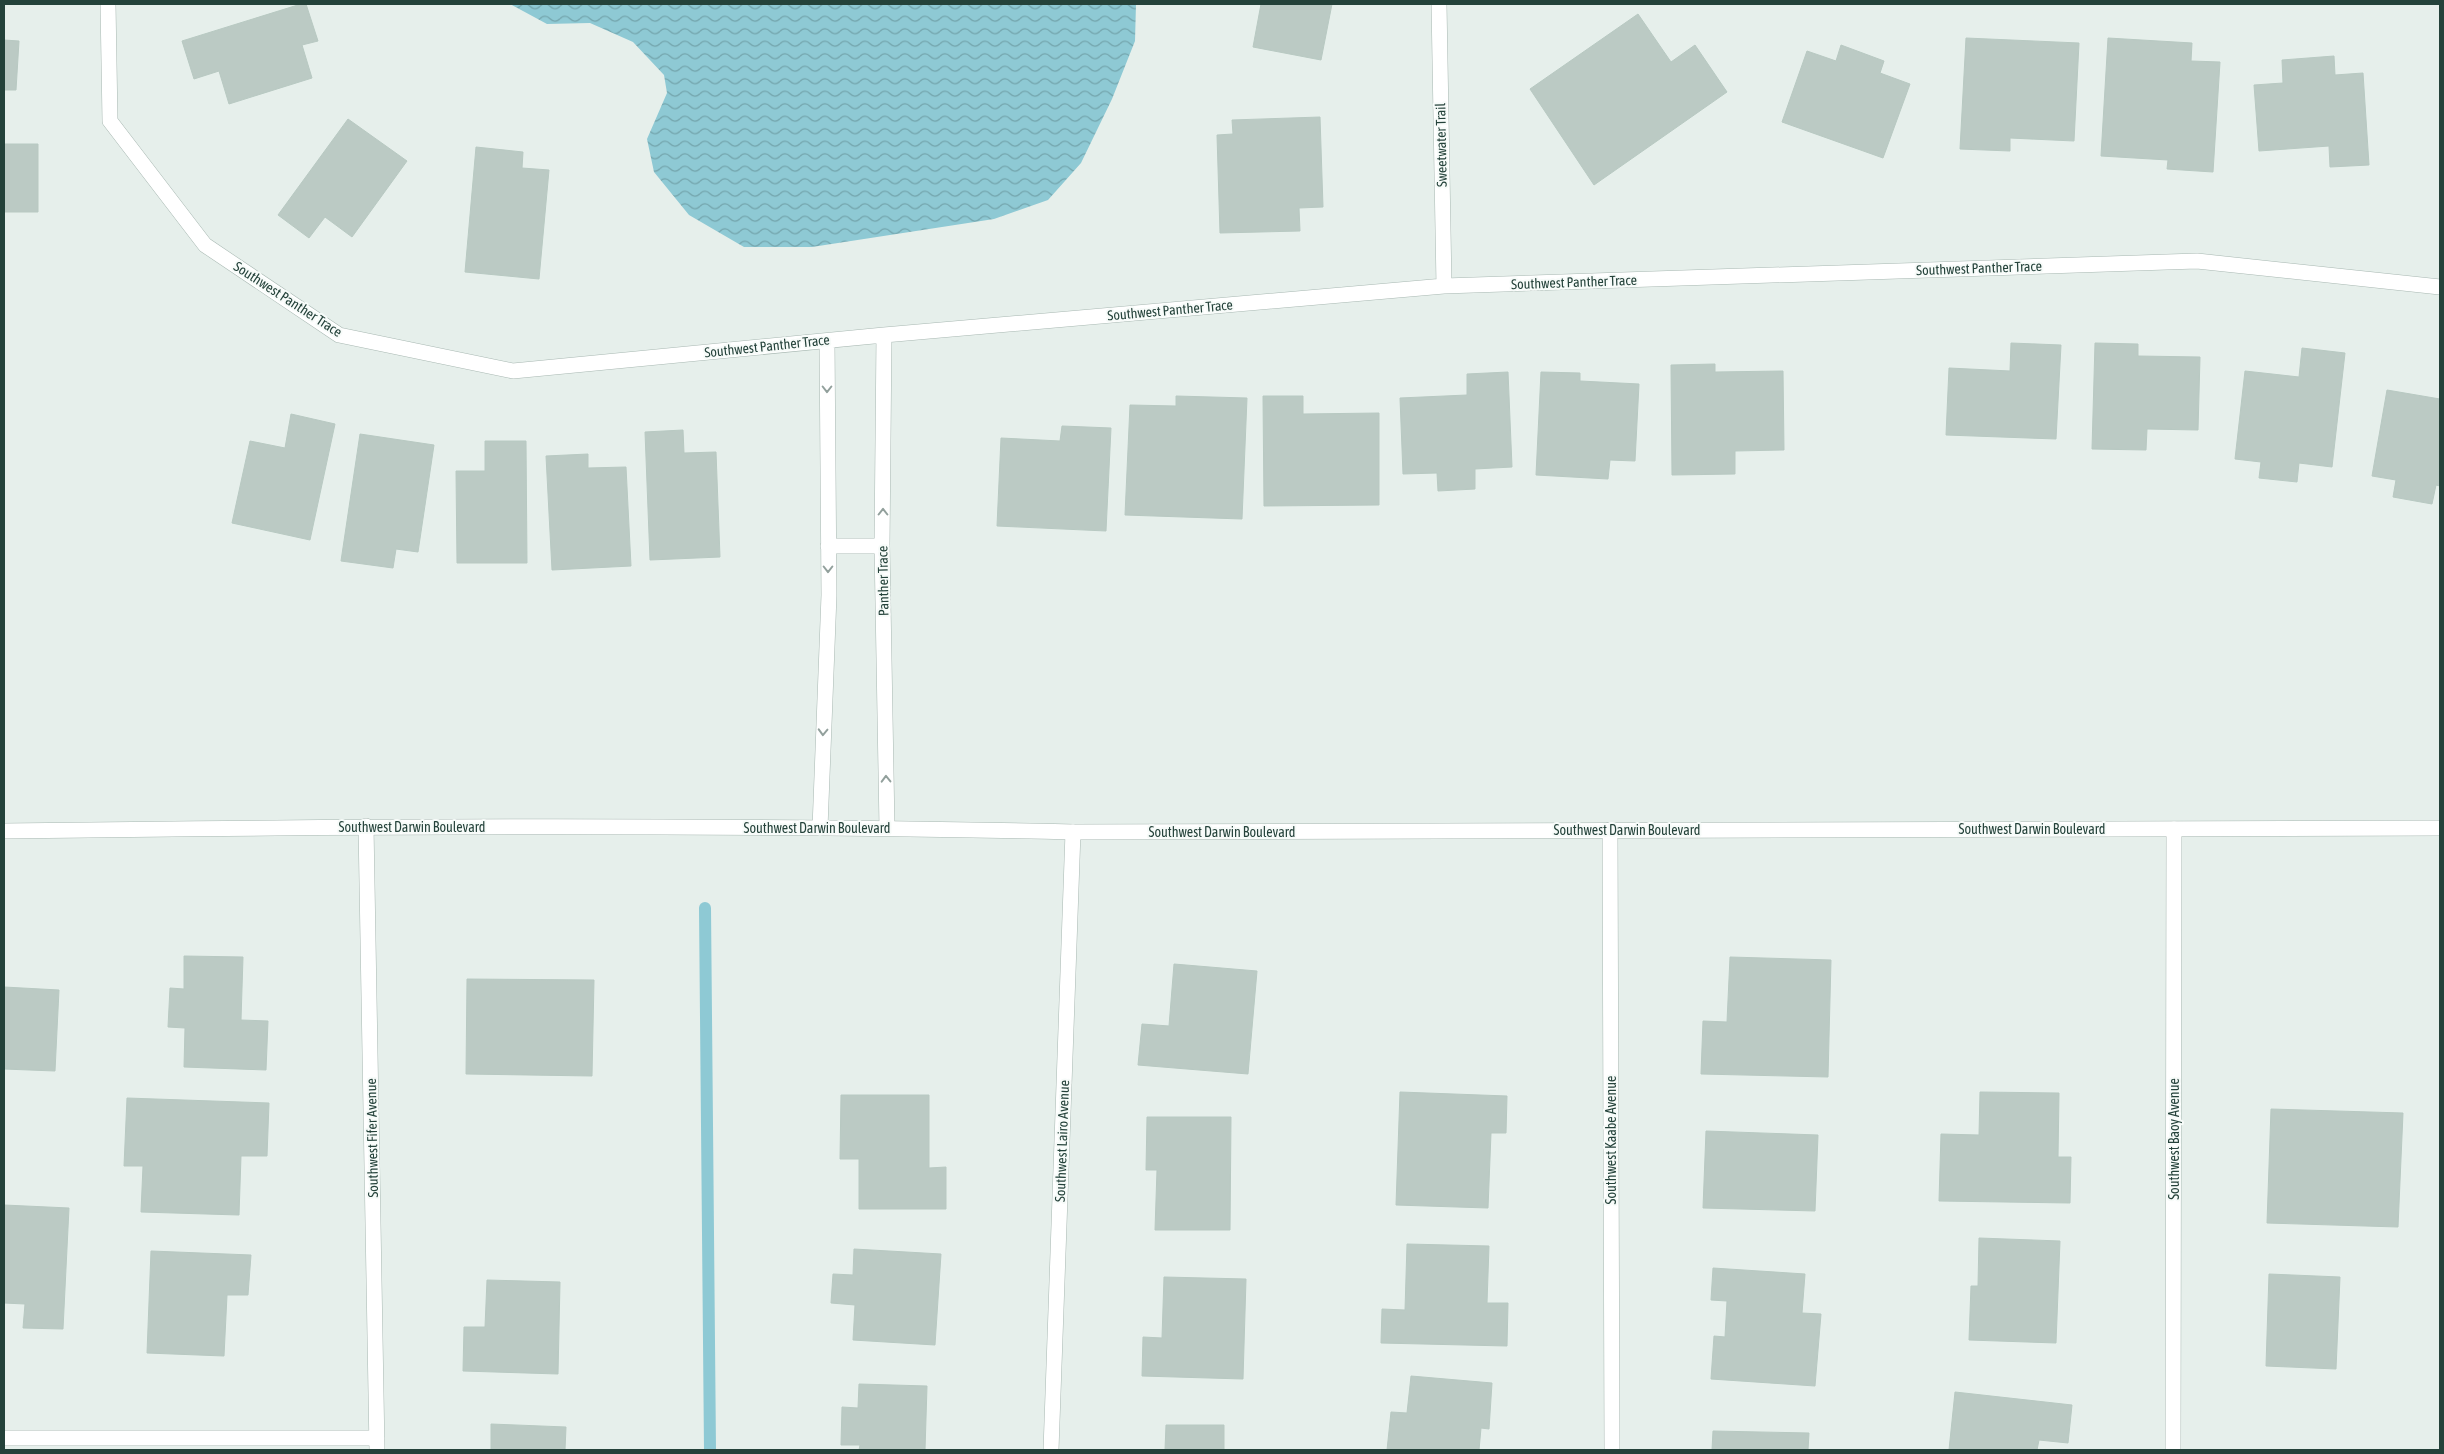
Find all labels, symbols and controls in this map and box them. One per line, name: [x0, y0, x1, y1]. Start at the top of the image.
street label: Sweetwater Trail: [1432, 102, 1450, 187]
street label: Southwest Panther Trace: [231, 258, 345, 340]
street label: Southwest Panther Trace: [1916, 258, 2042, 278]
street label: Southwest Panther Trace: [1511, 272, 1637, 292]
street label: Southwest Panther Trace: [1107, 297, 1233, 323]
street label: Southwest Panther Trace: [704, 331, 830, 361]
one-way arrow: [822, 386, 832, 394]
one-way arrow: [877, 508, 888, 516]
street label: Panther Trace: [874, 546, 892, 616]
one-way arrow: [823, 566, 833, 574]
one-way arrow: [818, 728, 829, 736]
one-way arrow: [881, 775, 891, 783]
street label: Southwest Darwin Boulevard: [339, 819, 485, 835]
street label: Southwest Darwin Boulevard: [744, 820, 890, 836]
street label: Southwest Darwin Boulevard: [1959, 821, 2105, 837]
street label: Southwest Darwin Boulevard: [1554, 822, 1700, 838]
street label: Southwest Darwin Boulevard: [1149, 824, 1295, 840]
street label: Southwest Kaabe Avenue: [1603, 1076, 1619, 1204]
street label: Southwest Fifer Avenue: [363, 1078, 381, 1198]
street label: Southwest Baoy Avenue: [2166, 1078, 2182, 1200]
street label: Southwest Lairo Avenue: [1052, 1080, 1072, 1202]

